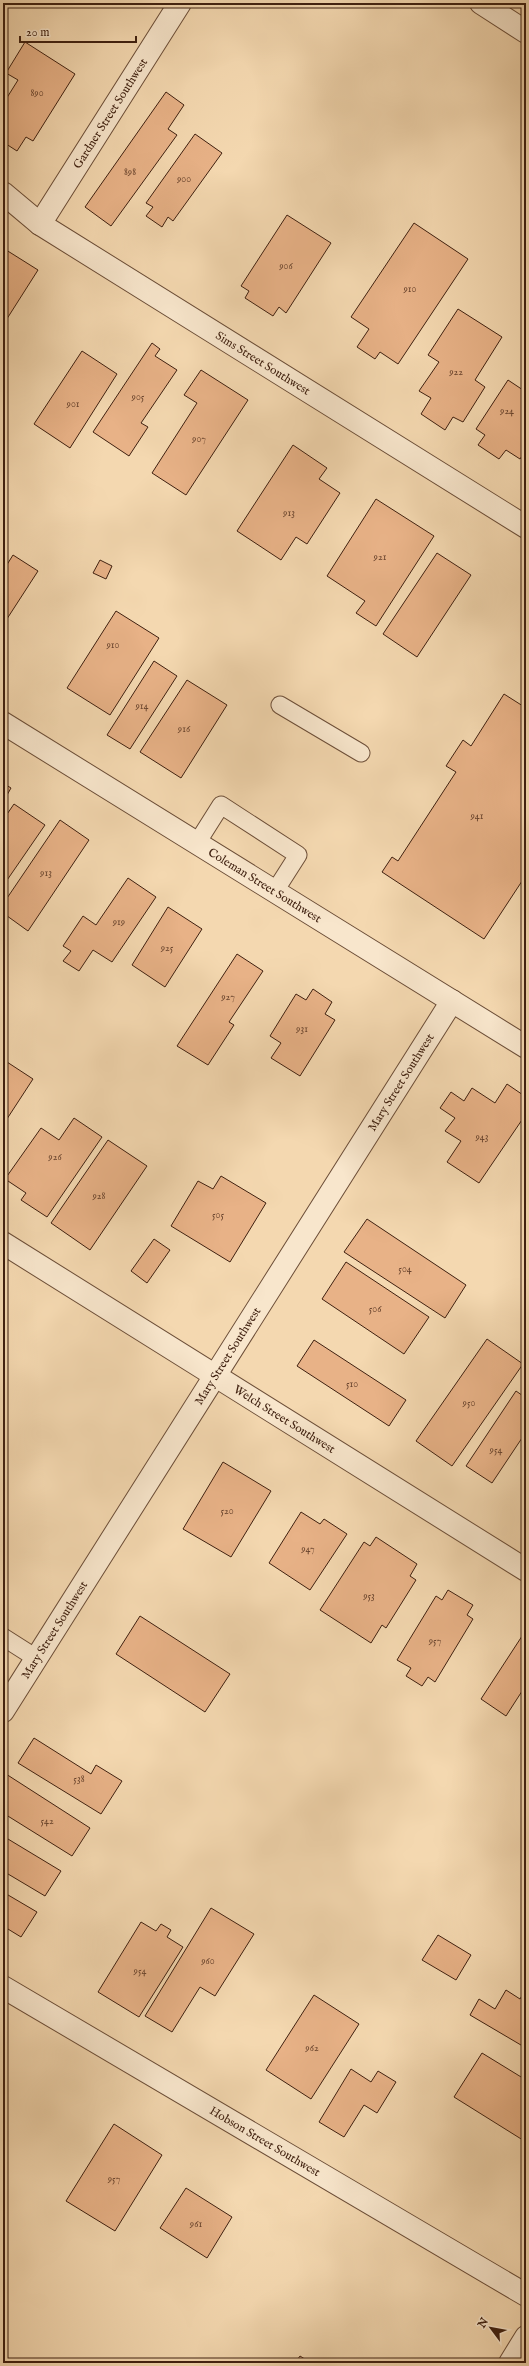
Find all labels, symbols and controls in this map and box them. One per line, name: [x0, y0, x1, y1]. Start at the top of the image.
scale bar: [20, 18, 136, 44]
text: 20 m: [26, 25, 49, 40]
street label: Gardner Street Southwest: [70, 56, 151, 172]
house number: 890: [30, 87, 44, 100]
house number: 898: [124, 166, 136, 179]
house number: 900: [176, 173, 191, 186]
house number: 906: [278, 260, 294, 273]
house number: 910: [403, 283, 417, 296]
street label: Sims Street Southwest: [213, 328, 313, 399]
house number: 922: [448, 366, 463, 379]
house number: 905: [131, 391, 145, 404]
house number: 901: [66, 398, 80, 411]
house number: 924: [499, 405, 514, 418]
house number: 907: [191, 433, 206, 446]
house number: 913: [282, 507, 295, 520]
house number: 921: [373, 551, 387, 564]
house number: 910: [106, 639, 120, 652]
house number: 914: [135, 700, 149, 713]
house number: 916: [177, 723, 191, 736]
house number: 941: [470, 810, 484, 823]
street label: Coleman Street Southwest: [205, 845, 324, 926]
house number: 913: [39, 867, 52, 880]
house number: 919: [112, 916, 125, 929]
house number: 925: [160, 942, 174, 955]
house number: 927: [220, 991, 235, 1004]
house number: 931: [295, 1023, 308, 1036]
street label: Mary Street Southwest: [365, 1031, 438, 1134]
house number: 943: [475, 1131, 489, 1144]
house number: 926: [47, 1151, 62, 1164]
house number: 928: [92, 1190, 106, 1203]
house number: 505: [212, 1209, 224, 1222]
house number: 504: [398, 1263, 412, 1276]
house number: 506: [369, 1303, 382, 1316]
street label: Mary Street Southwest: [191, 1305, 264, 1408]
house number: 510: [346, 1378, 358, 1391]
street label: Welch Street Southwest: [231, 1382, 338, 1457]
house number: 950: [462, 1397, 476, 1410]
house number: 954: [489, 1444, 503, 1457]
house number: 520: [220, 1505, 234, 1518]
house number: 947: [300, 1543, 315, 1556]
street label: Mary Street Southwest: [18, 1578, 91, 1682]
house number: 953: [362, 1590, 375, 1603]
house number: 957: [428, 1635, 442, 1648]
house number: 538: [73, 1773, 85, 1786]
house number: 542: [40, 1815, 54, 1828]
house number: 960: [200, 1955, 215, 1968]
house number: 954: [133, 1965, 147, 1978]
house number: 962: [304, 2042, 319, 2055]
street label: Hobson Street Southwest: [207, 2103, 323, 2180]
house number: 957: [107, 2173, 121, 2186]
house number: 961: [189, 2218, 202, 2231]
north arrow: [471, 2308, 511, 2348]
text: N: [474, 2315, 492, 2332]

